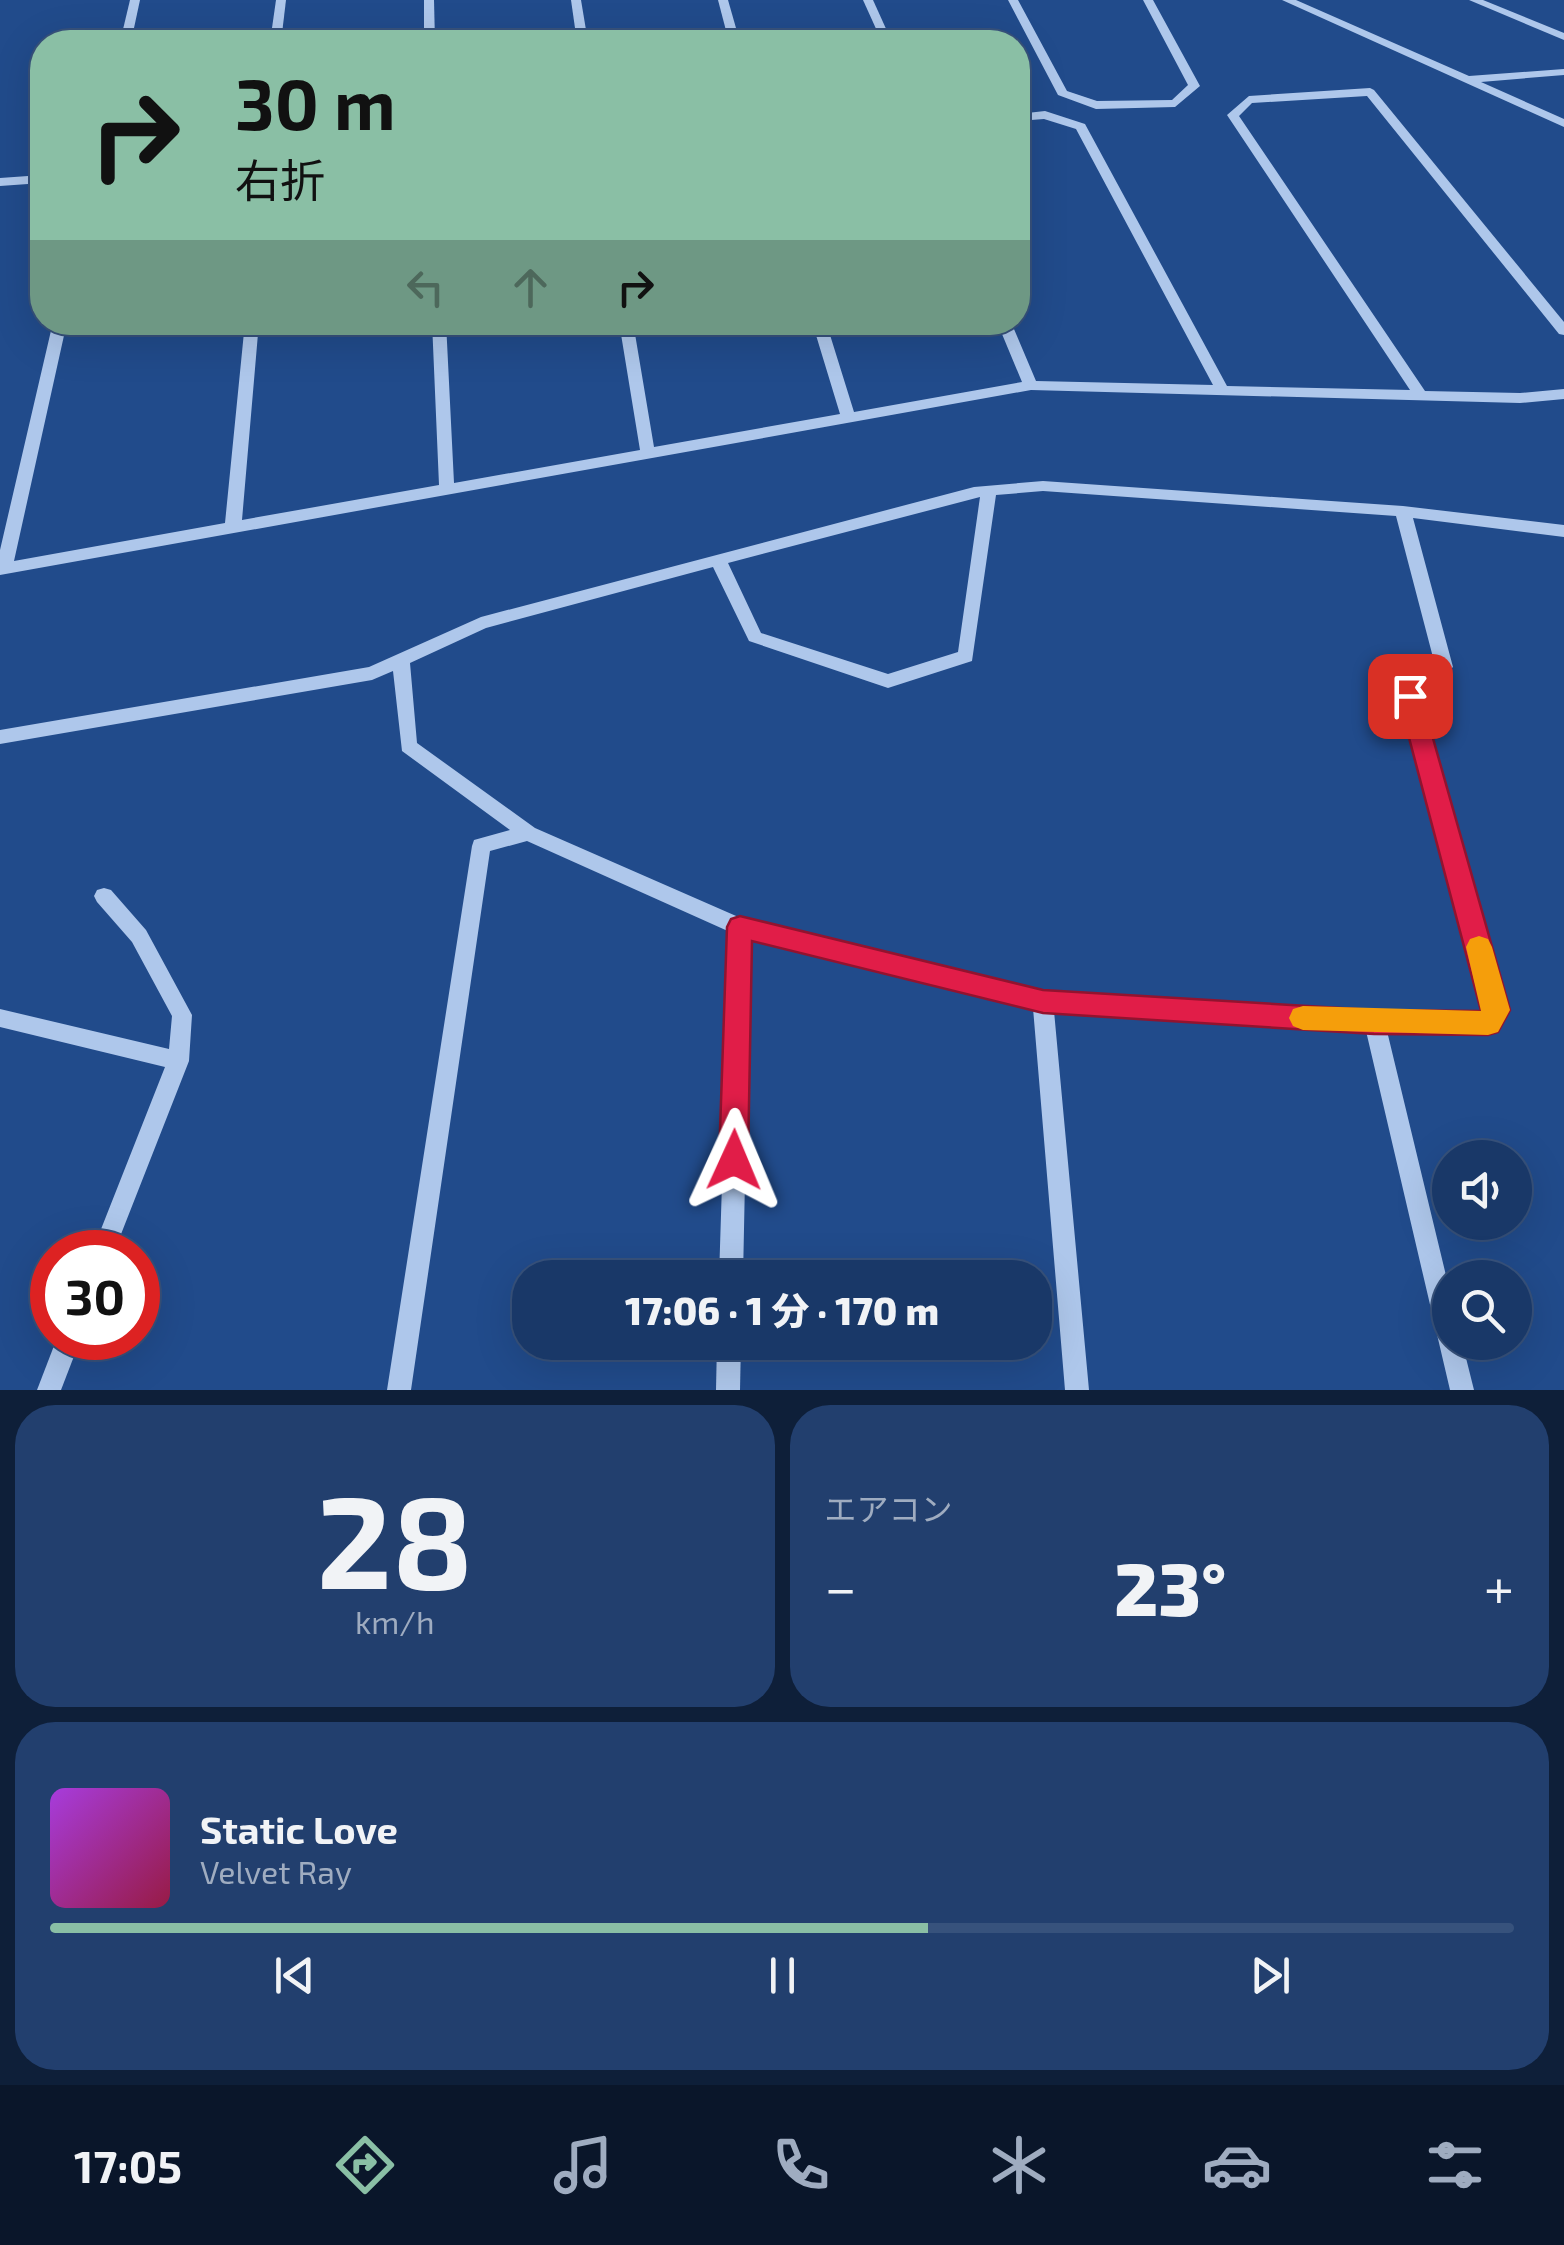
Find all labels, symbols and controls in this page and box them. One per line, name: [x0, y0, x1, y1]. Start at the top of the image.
text: 30 m: [235, 60, 396, 144]
icon: right: [70, 70, 200, 200]
text: 右折: [235, 152, 325, 206]
icon: left: [398, 260, 453, 315]
icon: ahead: [503, 260, 558, 315]
icon: right: [608, 260, 663, 315]
pin: [1368, 654, 1453, 739]
icon: arrive: [1383, 669, 1438, 724]
position arrow: [682, 1108, 786, 1212]
map controls: [1432, 1140, 1532, 1360]
button: sound: [1432, 1140, 1532, 1240]
speed limit sign: 30: [30, 1230, 160, 1360]
button: search: [1432, 1260, 1532, 1360]
text: 17:06 · 1 分 · 170 m: [625, 1287, 939, 1333]
text: 28: [316, 1459, 473, 1615]
text: エアコン: [825, 1489, 953, 1527]
text: 23°: [1114, 1541, 1226, 1631]
text: −: [825, 1553, 857, 1619]
text: +: [1484, 1553, 1514, 1619]
text: km/h: [355, 1602, 434, 1640]
text: Static Love: [200, 1806, 398, 1852]
text: Velvet Ray: [200, 1852, 352, 1890]
icon: previous: [267, 1948, 322, 2003]
icon: pause: [755, 1948, 810, 2003]
icon: next: [1243, 1948, 1298, 2003]
icon: directions: [330, 2130, 400, 2200]
icon: music: [548, 2130, 618, 2200]
icon: phone: [766, 2130, 836, 2200]
icon: climate: [984, 2130, 1054, 2200]
icon: car: [1202, 2130, 1272, 2200]
icon: filters: [1420, 2130, 1490, 2200]
text: 17:05: [74, 2138, 182, 2192]

